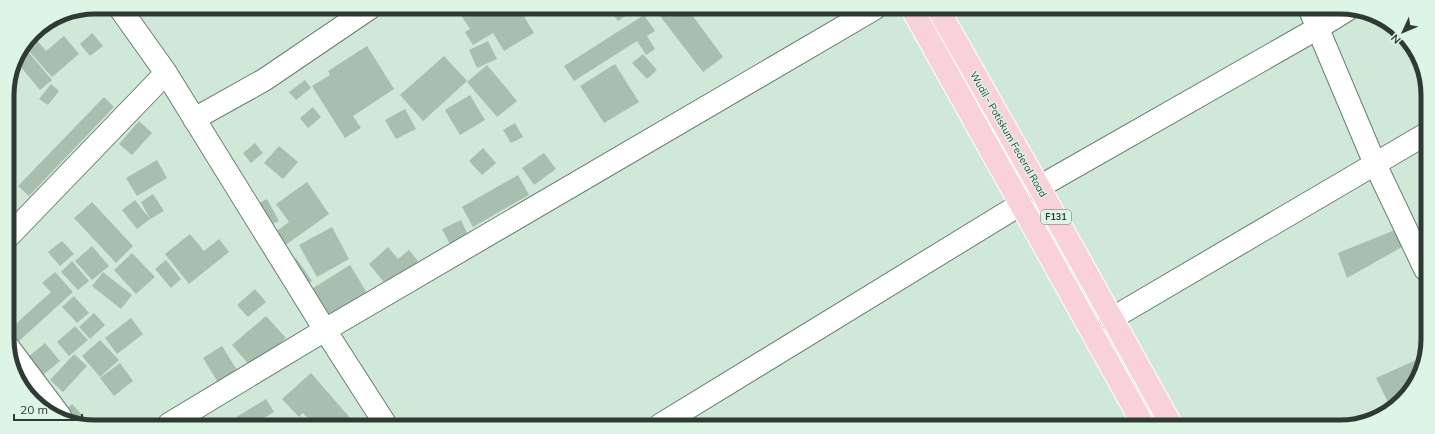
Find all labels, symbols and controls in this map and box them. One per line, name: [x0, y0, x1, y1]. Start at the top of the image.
north arrow: [1383, 12, 1423, 52]
text: N: [1388, 31, 1404, 47]
street label: Wudil - Potiskum Federal Road: [967, 69, 1050, 199]
road number: F131: [1041, 210, 1071, 224]
scale bar: [14, 396, 82, 422]
text: 20 m: [20, 402, 48, 417]

